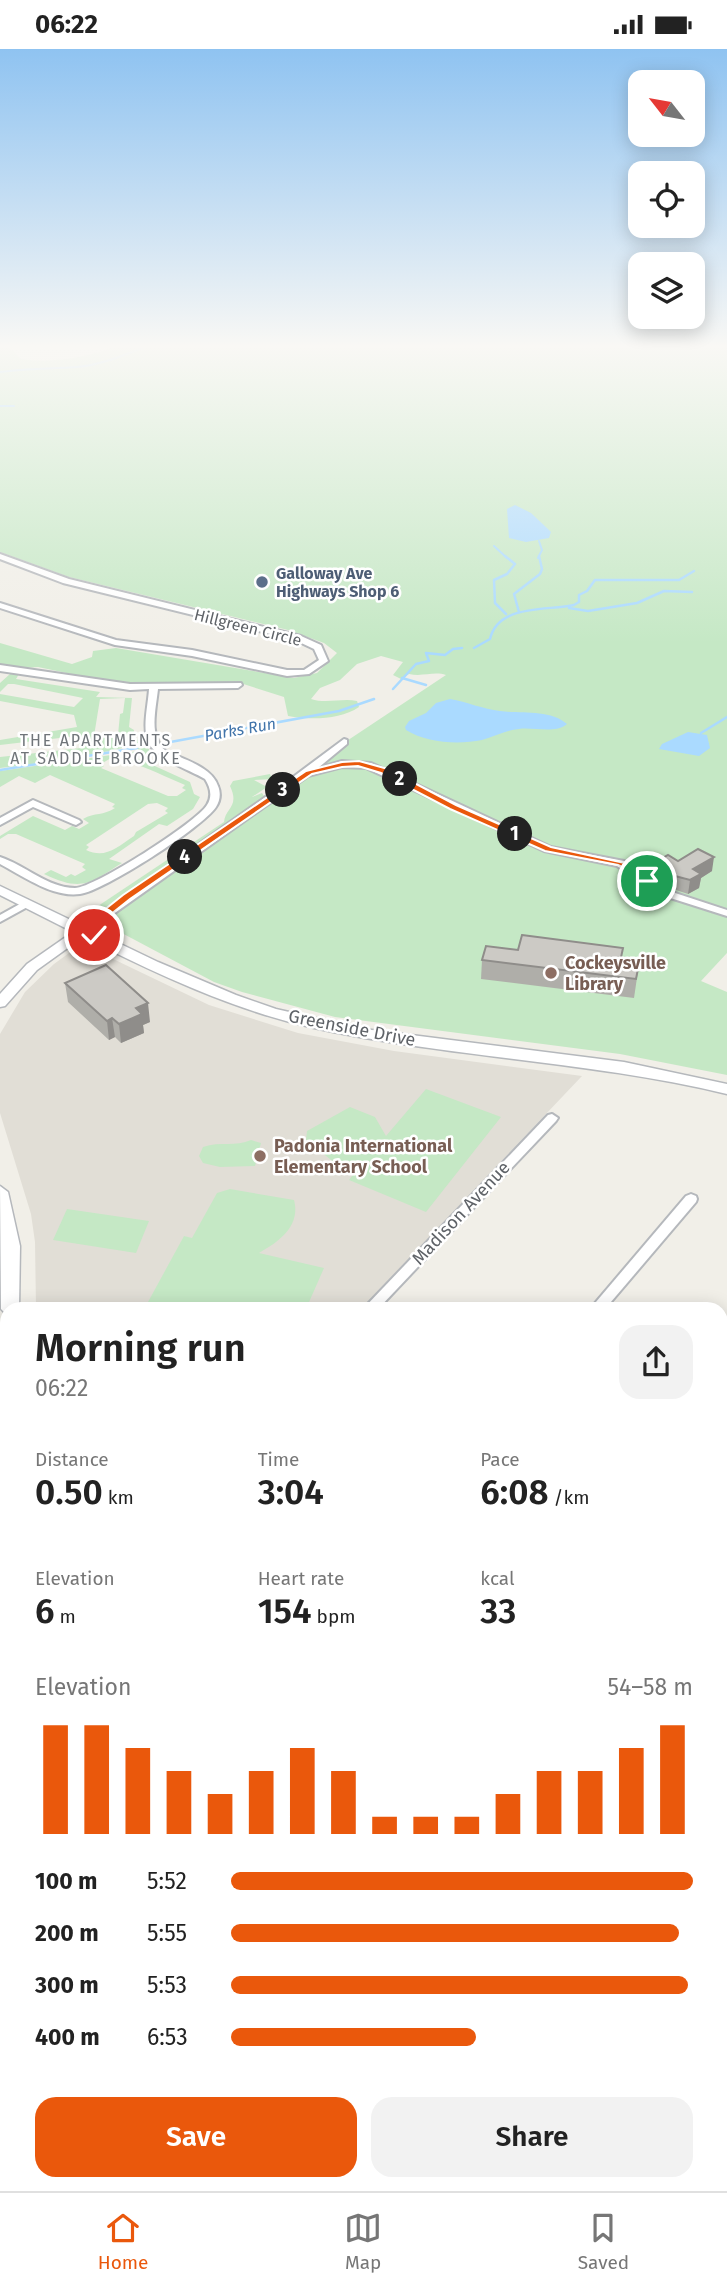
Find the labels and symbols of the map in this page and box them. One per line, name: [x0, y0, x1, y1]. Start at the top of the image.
north arrow: [628, 70, 705, 147]
place label: Galloway Ave Highways Shop 6: [276, 564, 399, 601]
marker: Galloway Ave Highways Shop 6: [254, 574, 270, 590]
street label: Hillgreen Circle: [192, 605, 304, 650]
water label: Parks Run: [203, 714, 277, 745]
district label: THE APARTMENTS AT SADDLE BROOKE: [10, 731, 182, 768]
pin: 2: [382, 761, 418, 797]
pin: 3: [266, 773, 300, 807]
pin: 1: [498, 817, 532, 851]
pin: 4: [168, 839, 202, 875]
pin: [617, 851, 677, 911]
pin: [64, 905, 124, 965]
place label: Cockeysville Library: [565, 952, 666, 995]
marker: Cockeysville Library: [543, 965, 559, 981]
street label: Greenside Drive: [287, 1005, 417, 1051]
place label: Padonia International Elementary School: [274, 1135, 453, 1178]
marker: Padonia International Elementary School: [252, 1148, 268, 1164]
street label: Madison Avenue: [407, 1157, 515, 1269]

